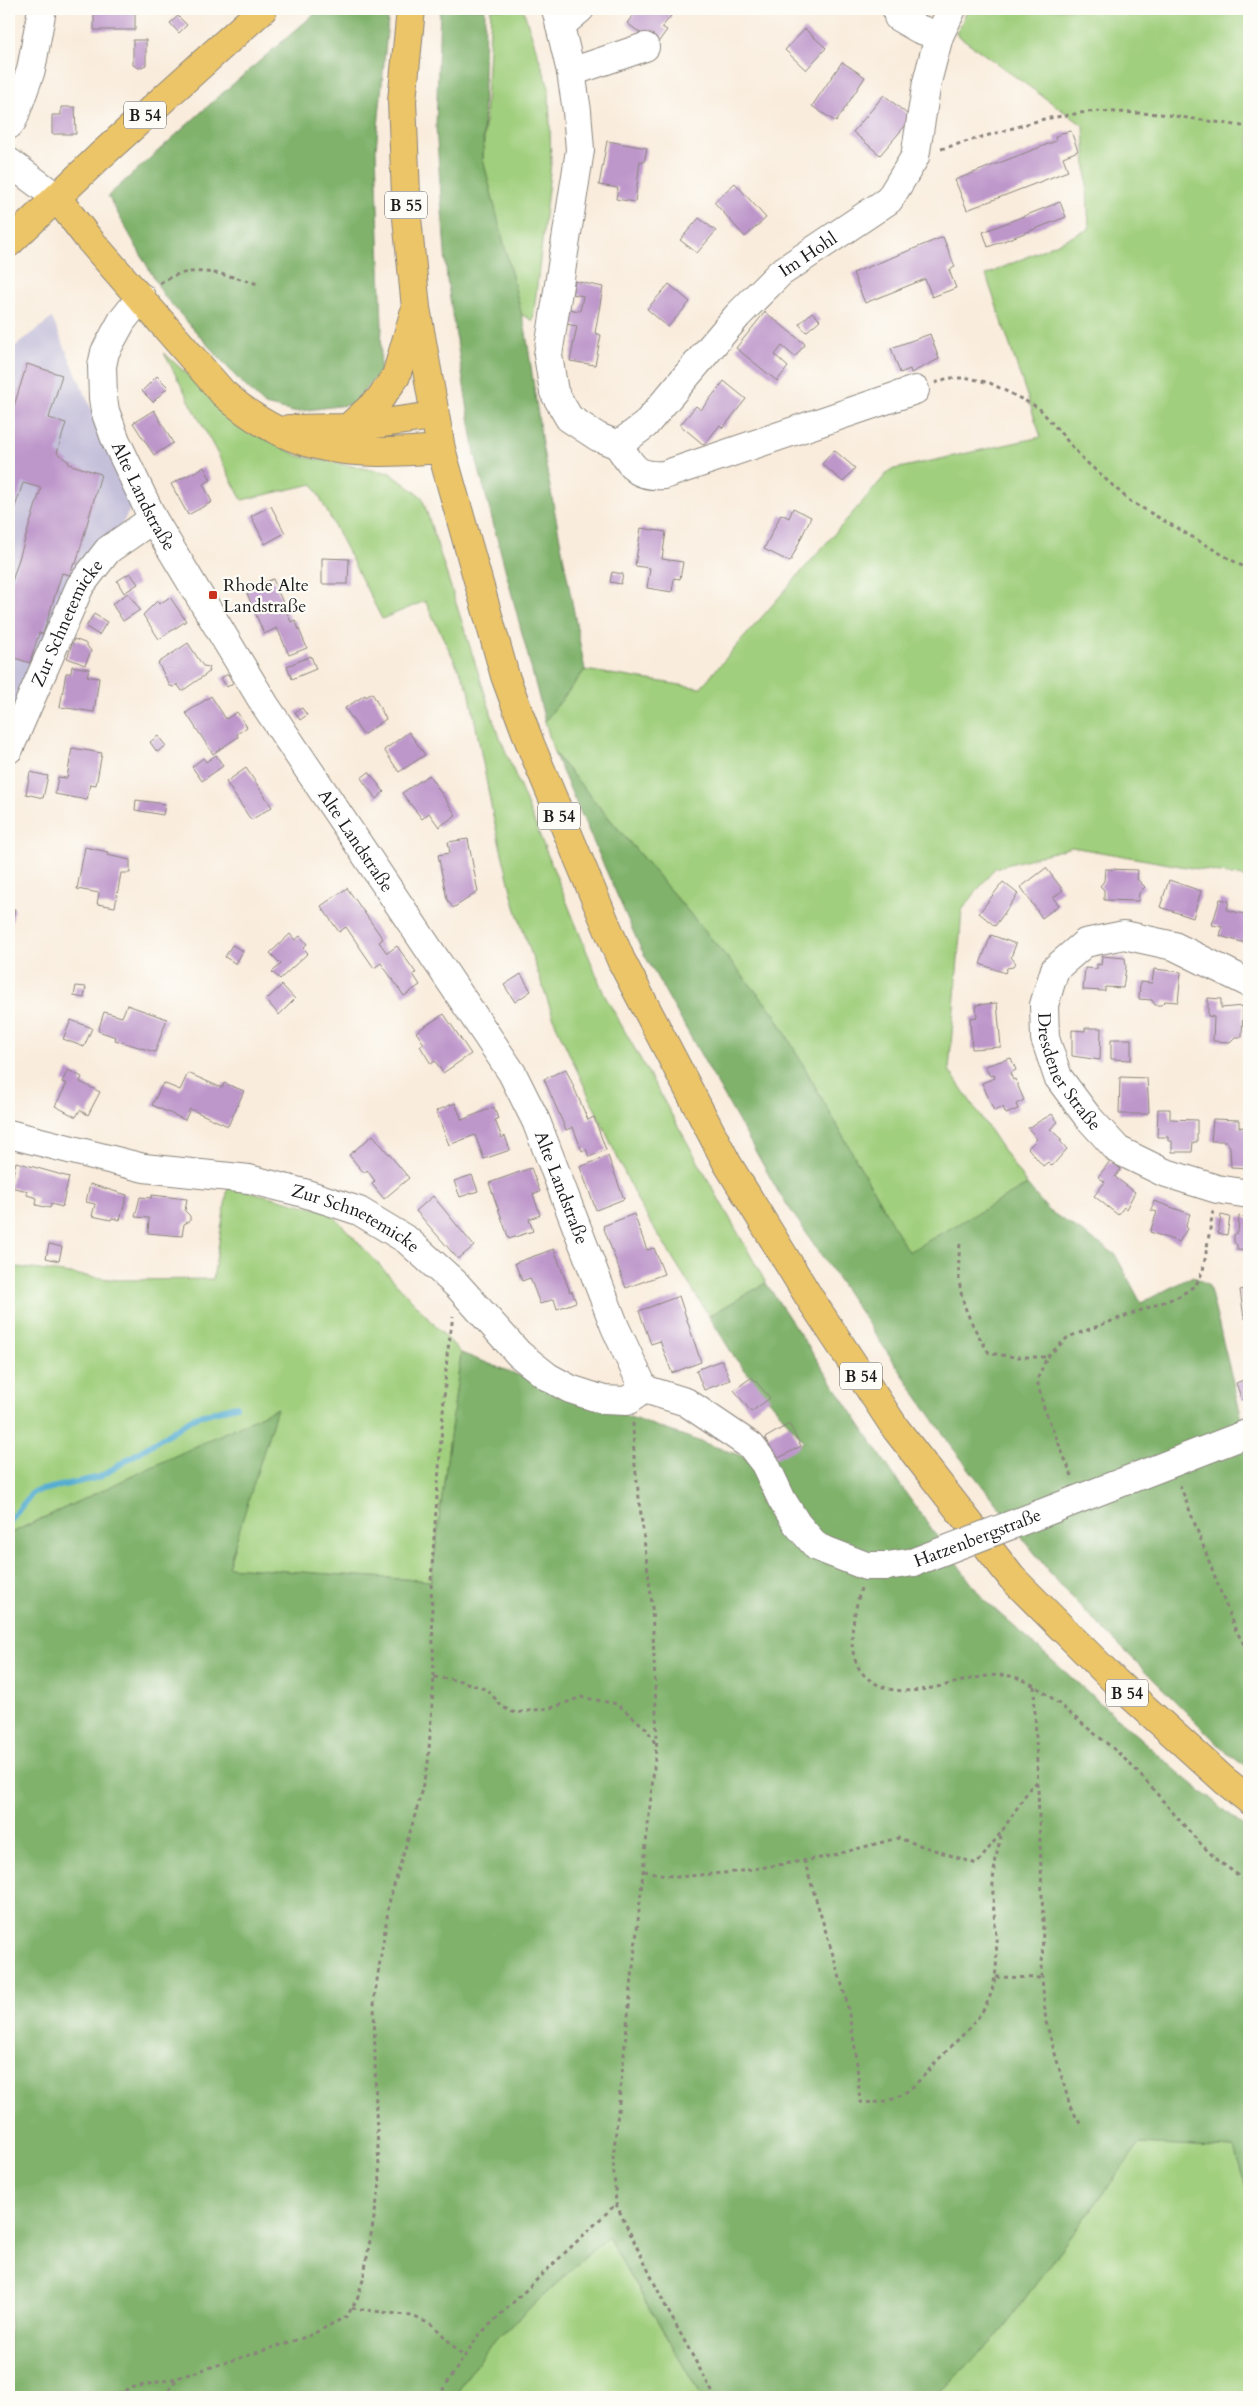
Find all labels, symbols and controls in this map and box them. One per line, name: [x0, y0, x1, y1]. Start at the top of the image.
road number: B 54: [124, 102, 166, 128]
road number: B 55: [385, 192, 427, 218]
street label: Im Hohl: [774, 226, 843, 283]
street label: Alte Landstraße: [105, 437, 181, 556]
street label: Zur Schnetemicke: [26, 554, 109, 691]
place label: Rhode Alte Landstraße: [223, 573, 309, 619]
marker: Rhode Alte Landstraße: [207, 589, 219, 601]
street label: Alte Landstraße: [312, 784, 399, 897]
road number: B 54: [538, 802, 580, 829]
street label: Dresdener Straße: [1031, 1012, 1107, 1136]
street label: Alte Landstraße: [528, 1127, 594, 1248]
street label: Zur Schnetemicke: [289, 1178, 425, 1259]
road number: B 54: [840, 1362, 882, 1390]
street label: Hatzenbergstraße: [910, 1503, 1045, 1574]
road number: B 54: [1106, 1680, 1148, 1706]

